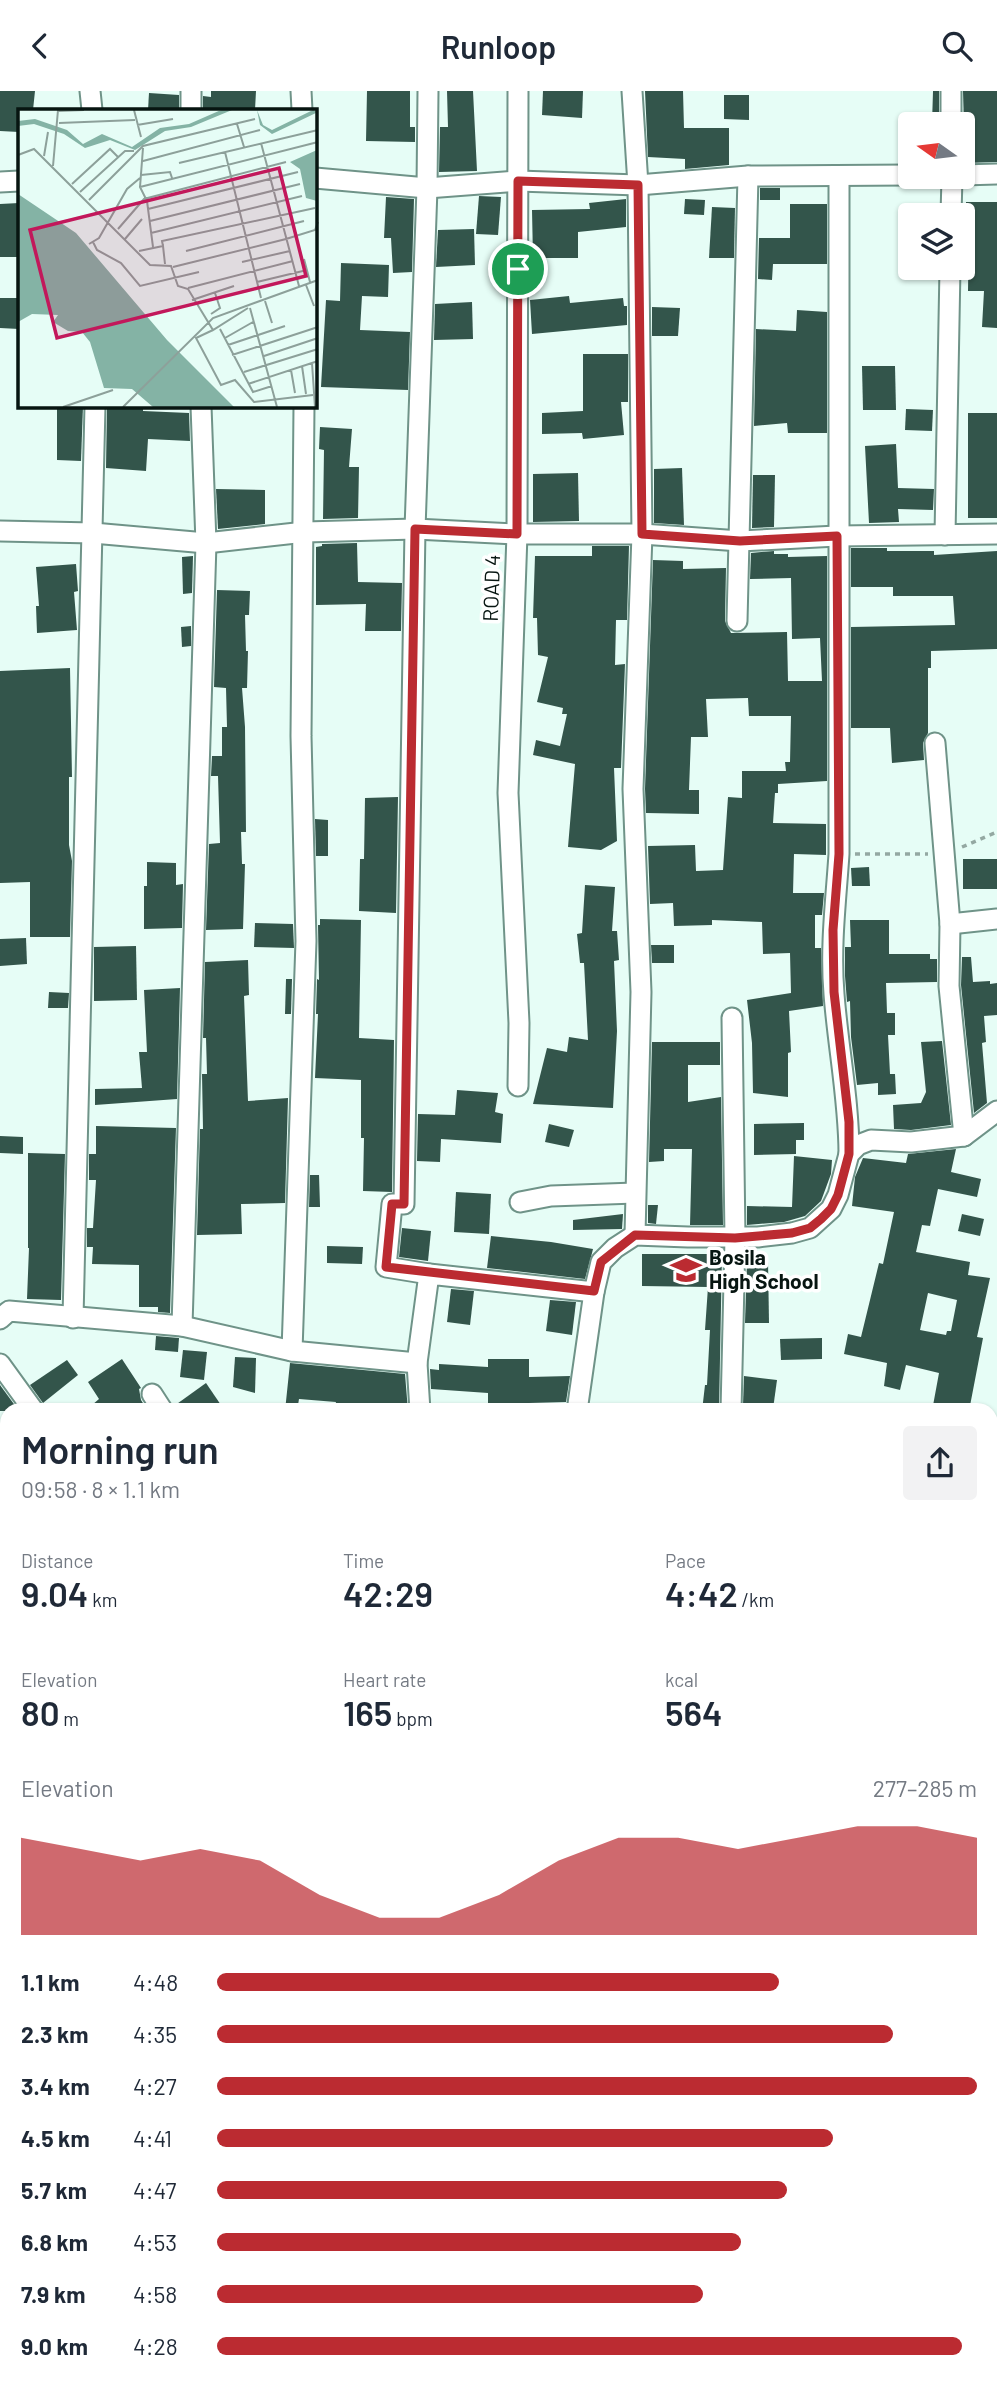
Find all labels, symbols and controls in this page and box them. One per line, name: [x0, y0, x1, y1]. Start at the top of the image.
icon: back: [21, 27, 59, 65]
text: Runloop: [441, 27, 556, 65]
icon: search: [938, 27, 976, 65]
inset map: [18, 109, 317, 408]
north arrow: [898, 112, 975, 189]
map controls: [898, 112, 975, 280]
button: layers: [898, 203, 975, 280]
pin: [488, 239, 548, 299]
icon: arrive: [499, 250, 537, 288]
street label: ROAD 4: [477, 554, 504, 622]
place label: Bosila High School: [709, 1244, 819, 1293]
school or university icon: Bosila High School: [669, 1253, 703, 1287]
text: Morning run: [21, 1426, 219, 1472]
button: share: [903, 1426, 977, 1500]
text: 09:58 · 8 × 1.1 km: [21, 1475, 180, 1503]
text: Distance: [21, 1549, 93, 1572]
text: Time: [343, 1549, 384, 1572]
text: Pace: [665, 1549, 706, 1572]
text: 9.04: [21, 1572, 88, 1614]
text: 42:29: [343, 1572, 433, 1614]
text: 4:42: [665, 1572, 738, 1614]
text: km: [88, 1588, 117, 1611]
text: /km: [738, 1588, 774, 1611]
text: Elevation: [21, 1668, 98, 1691]
text: Heart rate: [343, 1668, 426, 1691]
text: kcal: [665, 1668, 698, 1691]
text: 80: [21, 1691, 60, 1733]
text: 165: [343, 1691, 392, 1733]
text: 564: [665, 1691, 723, 1733]
text: m: [60, 1707, 79, 1730]
text: bpm: [392, 1707, 433, 1730]
text: Elevation: [21, 1774, 114, 1802]
text: 277–285 m: [873, 1774, 977, 1802]
text: 1.1 km: [21, 1968, 80, 1996]
text: 4:48: [133, 1968, 178, 1996]
text: 2.3 km: [21, 2020, 89, 2048]
text: 4:35: [133, 2020, 177, 2048]
text: 3.4 km: [21, 2072, 90, 2100]
text: 4:27: [133, 2072, 177, 2100]
text: 4.5 km: [21, 2124, 90, 2152]
text: 4:41: [133, 2124, 172, 2152]
text: 5.7 km: [21, 2176, 87, 2204]
text: 4:47: [133, 2176, 176, 2204]
text: 6.8 km: [21, 2228, 88, 2256]
text: 4:53: [133, 2228, 177, 2256]
text: 7.9 km: [21, 2280, 85, 2308]
text: 4:58: [133, 2280, 177, 2308]
text: 9.0 km: [21, 2332, 88, 2360]
text: 4:28: [133, 2332, 178, 2360]

